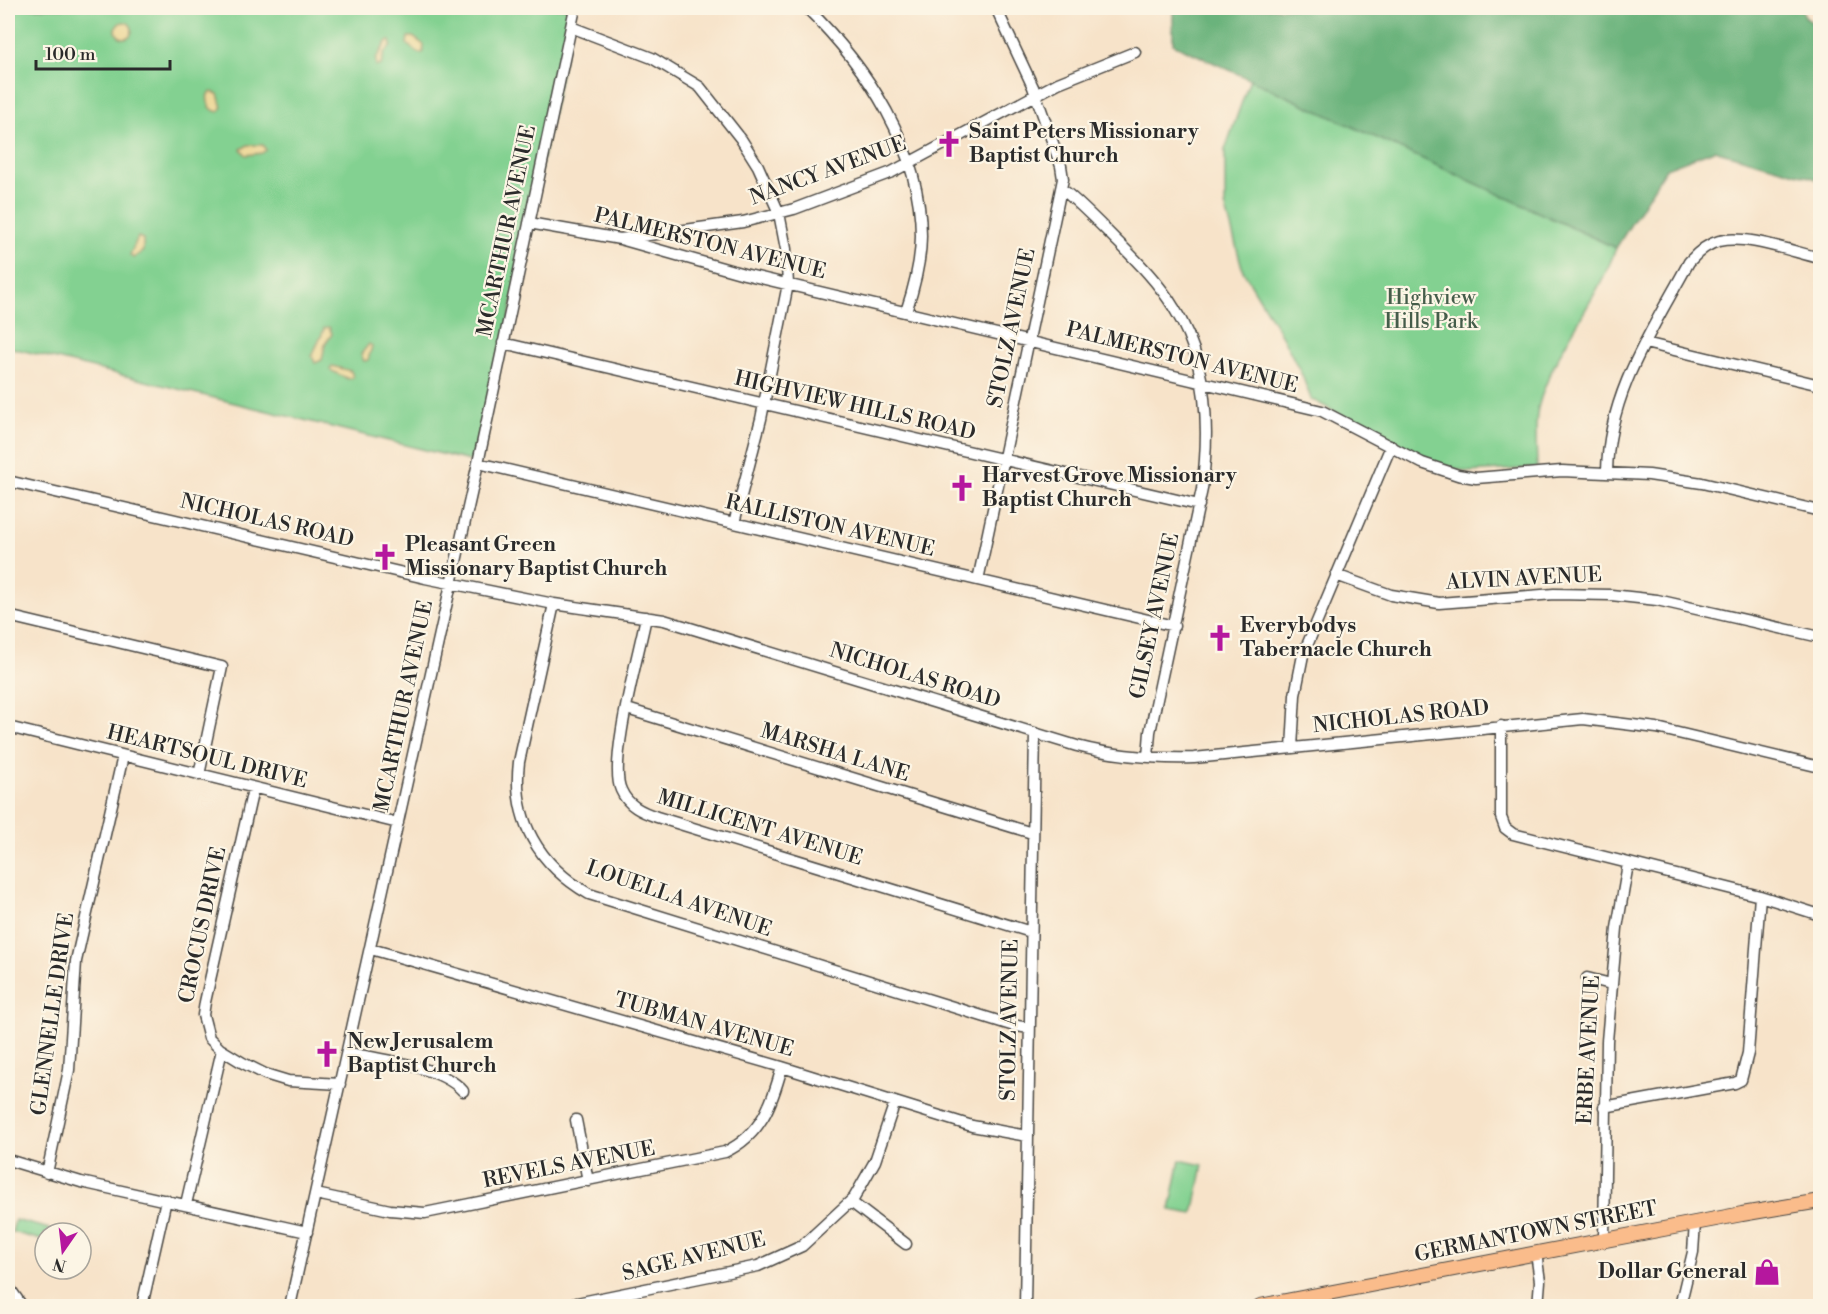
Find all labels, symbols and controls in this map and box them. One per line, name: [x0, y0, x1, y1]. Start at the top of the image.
scale bar: [36, 33, 170, 71]
text: 100 m: [45, 43, 96, 66]
place label: Saint Peters Missionary Baptist Church: [969, 119, 1199, 169]
street label: MCARTHUR AVENUE: [472, 123, 542, 339]
church icon: Saint Peters Missionary Baptist Church: [934, 129, 964, 159]
street label: NANCY AVENUE: [746, 131, 910, 211]
street label: PALMERSTON AVENUE: [591, 203, 829, 285]
street label: STOLZ AVENUE: [982, 246, 1042, 410]
park label: Highview Hills Park: [1384, 285, 1479, 335]
street label: PALMERSTON AVENUE: [1063, 317, 1301, 399]
street label: HIGHVIEW HILLS ROAD: [732, 366, 978, 446]
place label: Harvest Grove Missionary Baptist Church: [982, 463, 1237, 513]
church icon: Harvest Grove Missionary Baptist Church: [947, 473, 977, 503]
street label: NICHOLAS ROAD: [178, 488, 356, 554]
street label: RALLISTON AVENUE: [723, 489, 937, 563]
street label: GILSEY AVENUE: [1125, 531, 1185, 701]
place label: Pleasant Green Missionary Baptist Church: [405, 532, 667, 582]
church icon: Pleasant Green Missionary Baptist Church: [370, 542, 400, 572]
street label: ALVIN AVENUE: [1444, 562, 1603, 596]
street label: MCARTHUR AVENUE: [369, 598, 439, 814]
place label: Everybodys Tabernacle Church: [1240, 613, 1432, 663]
church icon: Everybodys Tabernacle Church: [1205, 623, 1235, 653]
street label: NICHOLAS ROAD: [826, 638, 1004, 714]
street label: NICHOLAS ROAD: [1311, 695, 1491, 739]
street label: MARSHA LANE: [757, 718, 913, 788]
street label: HEARTSOUL DRIVE: [104, 720, 310, 794]
street label: MILLICENT AVENUE: [654, 784, 866, 872]
street label: CROCUS DRIVE: [174, 844, 232, 1006]
street label: LOUELLA AVENUE: [583, 855, 775, 943]
street label: GLENNELLE DRIVE: [26, 911, 80, 1117]
street label: STOLZ AVENUE: [996, 939, 1024, 1101]
street label: ERBE AVENUE: [1572, 975, 1606, 1125]
street label: TUBMAN AVENUE: [611, 987, 797, 1063]
place label: New Jerusalem Baptist Church: [347, 1029, 497, 1079]
church icon: New Jerusalem Baptist Church: [312, 1039, 342, 1069]
street label: REVELS AVENUE: [481, 1136, 657, 1194]
street label: GERMANTOWN STREET: [1412, 1196, 1660, 1268]
north arrow: [33, 1221, 93, 1281]
street label: SAGE AVENUE: [620, 1227, 768, 1287]
text: N: [51, 1253, 68, 1276]
shop icon: Dollar General: [1752, 1257, 1782, 1287]
place label: Dollar General: [1598, 1259, 1747, 1285]

